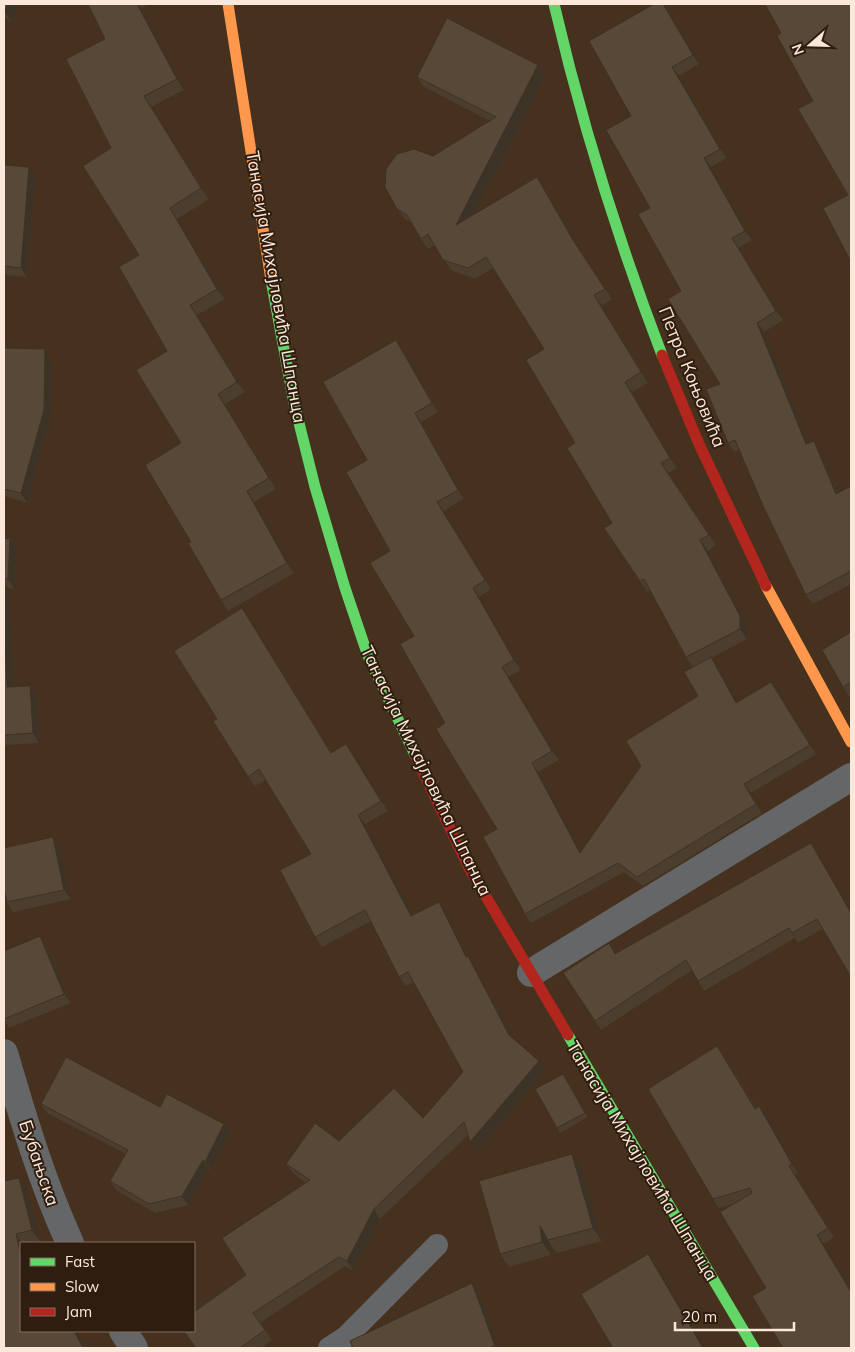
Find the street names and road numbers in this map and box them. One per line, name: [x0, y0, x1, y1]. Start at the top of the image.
street label: Танасија Михајловића Шпанца: [241, 149, 312, 425]
street label: Петра Коњовића: [654, 303, 731, 451]
street label: Танасија Михајловића Шпанца: [356, 642, 497, 900]
street label: Танасија Михајловића Шпанца: [562, 1037, 723, 1285]
street label: Бубањска: [14, 1117, 65, 1209]

